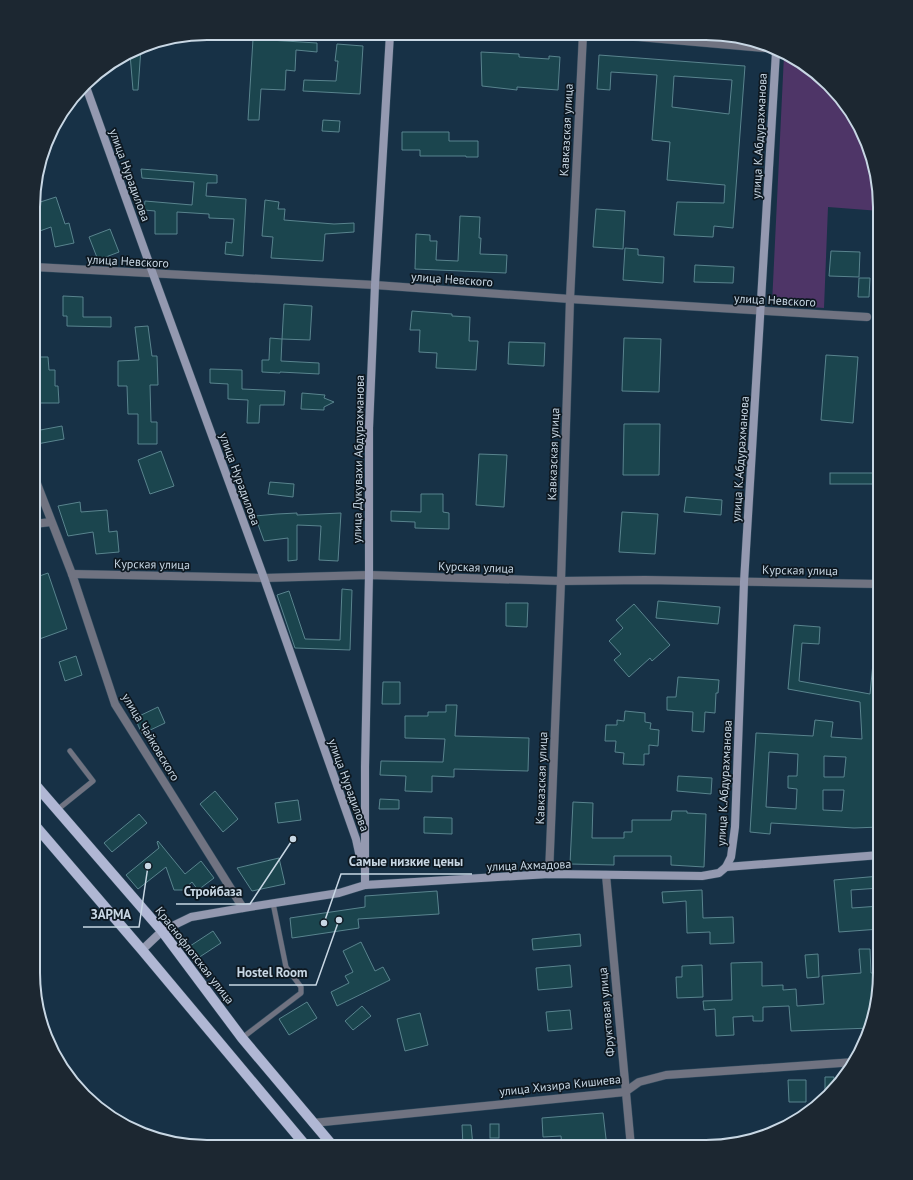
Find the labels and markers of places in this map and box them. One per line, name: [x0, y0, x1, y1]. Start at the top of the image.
callout: Самые низкие цены: [341, 849, 472, 874]
callout: Стройбаза: [176, 879, 250, 904]
callout: ЗАРМА: [83, 902, 139, 927]
callout: Hostel Room: [229, 960, 316, 985]

